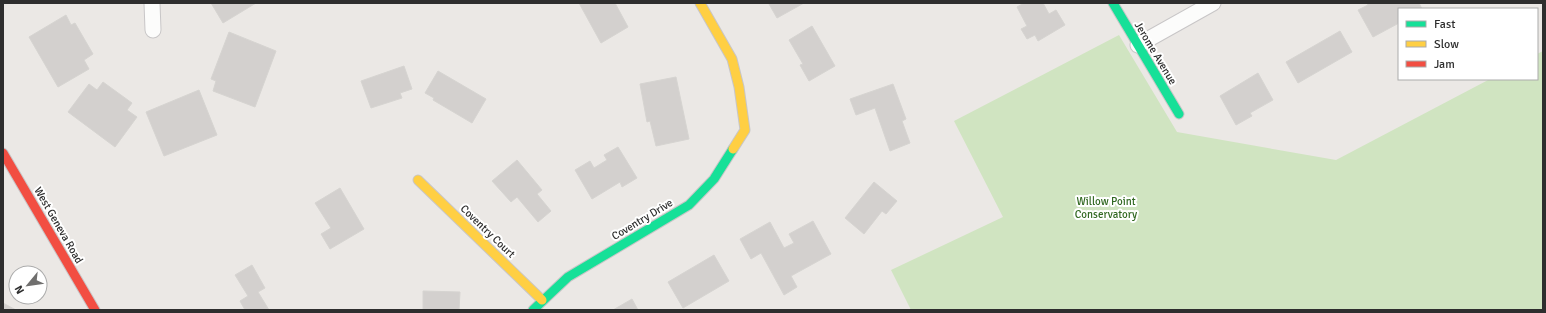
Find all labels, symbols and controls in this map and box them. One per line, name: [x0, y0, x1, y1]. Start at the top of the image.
legend: [1398, 8, 1538, 80]
text: Fast: [1434, 17, 1455, 32]
street label: Jerome Avenue: [1132, 19, 1179, 87]
text: Slow: [1434, 37, 1459, 52]
text: Jam: [1434, 57, 1455, 72]
street label: West Geneva Road: [31, 185, 86, 266]
park label: Willow Point Conservatory: [1075, 195, 1138, 221]
street label: Coventry Drive: [609, 196, 675, 243]
street label: Coventry Court: [458, 202, 518, 261]
north arrow: [8, 265, 48, 305]
text: N: [12, 283, 27, 296]

